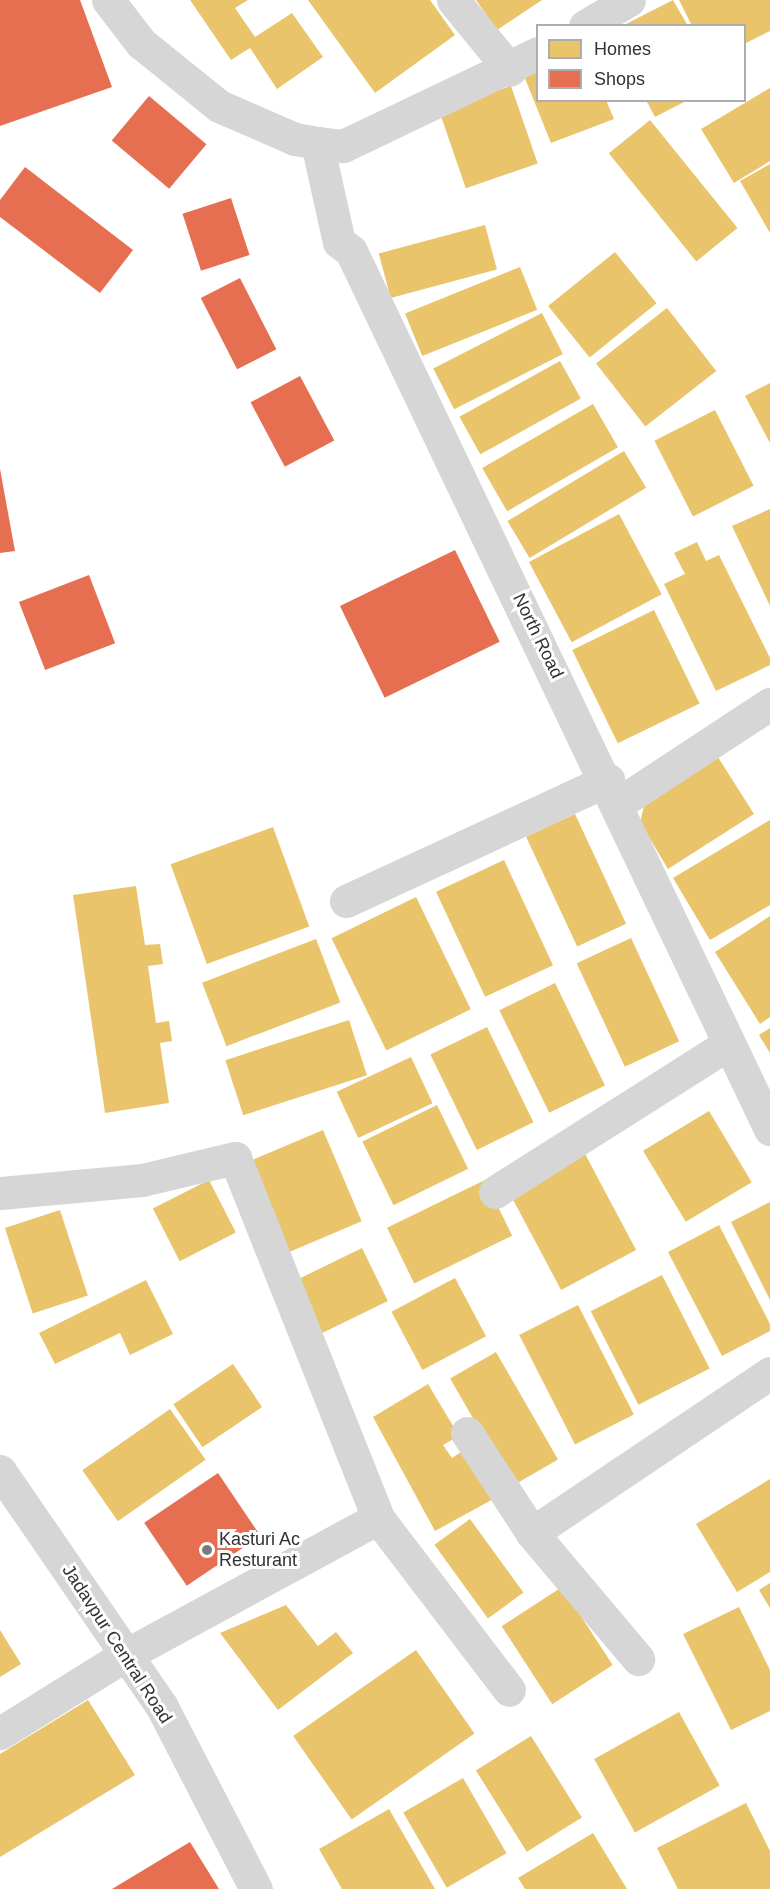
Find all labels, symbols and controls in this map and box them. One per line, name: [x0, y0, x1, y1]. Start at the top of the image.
legend: [536, 24, 746, 102]
text: Homes: [594, 39, 651, 59]
text: Shops: [594, 69, 645, 89]
street label: North Road: [508, 590, 568, 682]
place label: Kasturi Ac Resturant: [219, 1529, 301, 1572]
marker: Kasturi Ac Resturant: [200, 1543, 214, 1557]
street label: Jadavpur Central Road: [58, 1560, 176, 1728]

